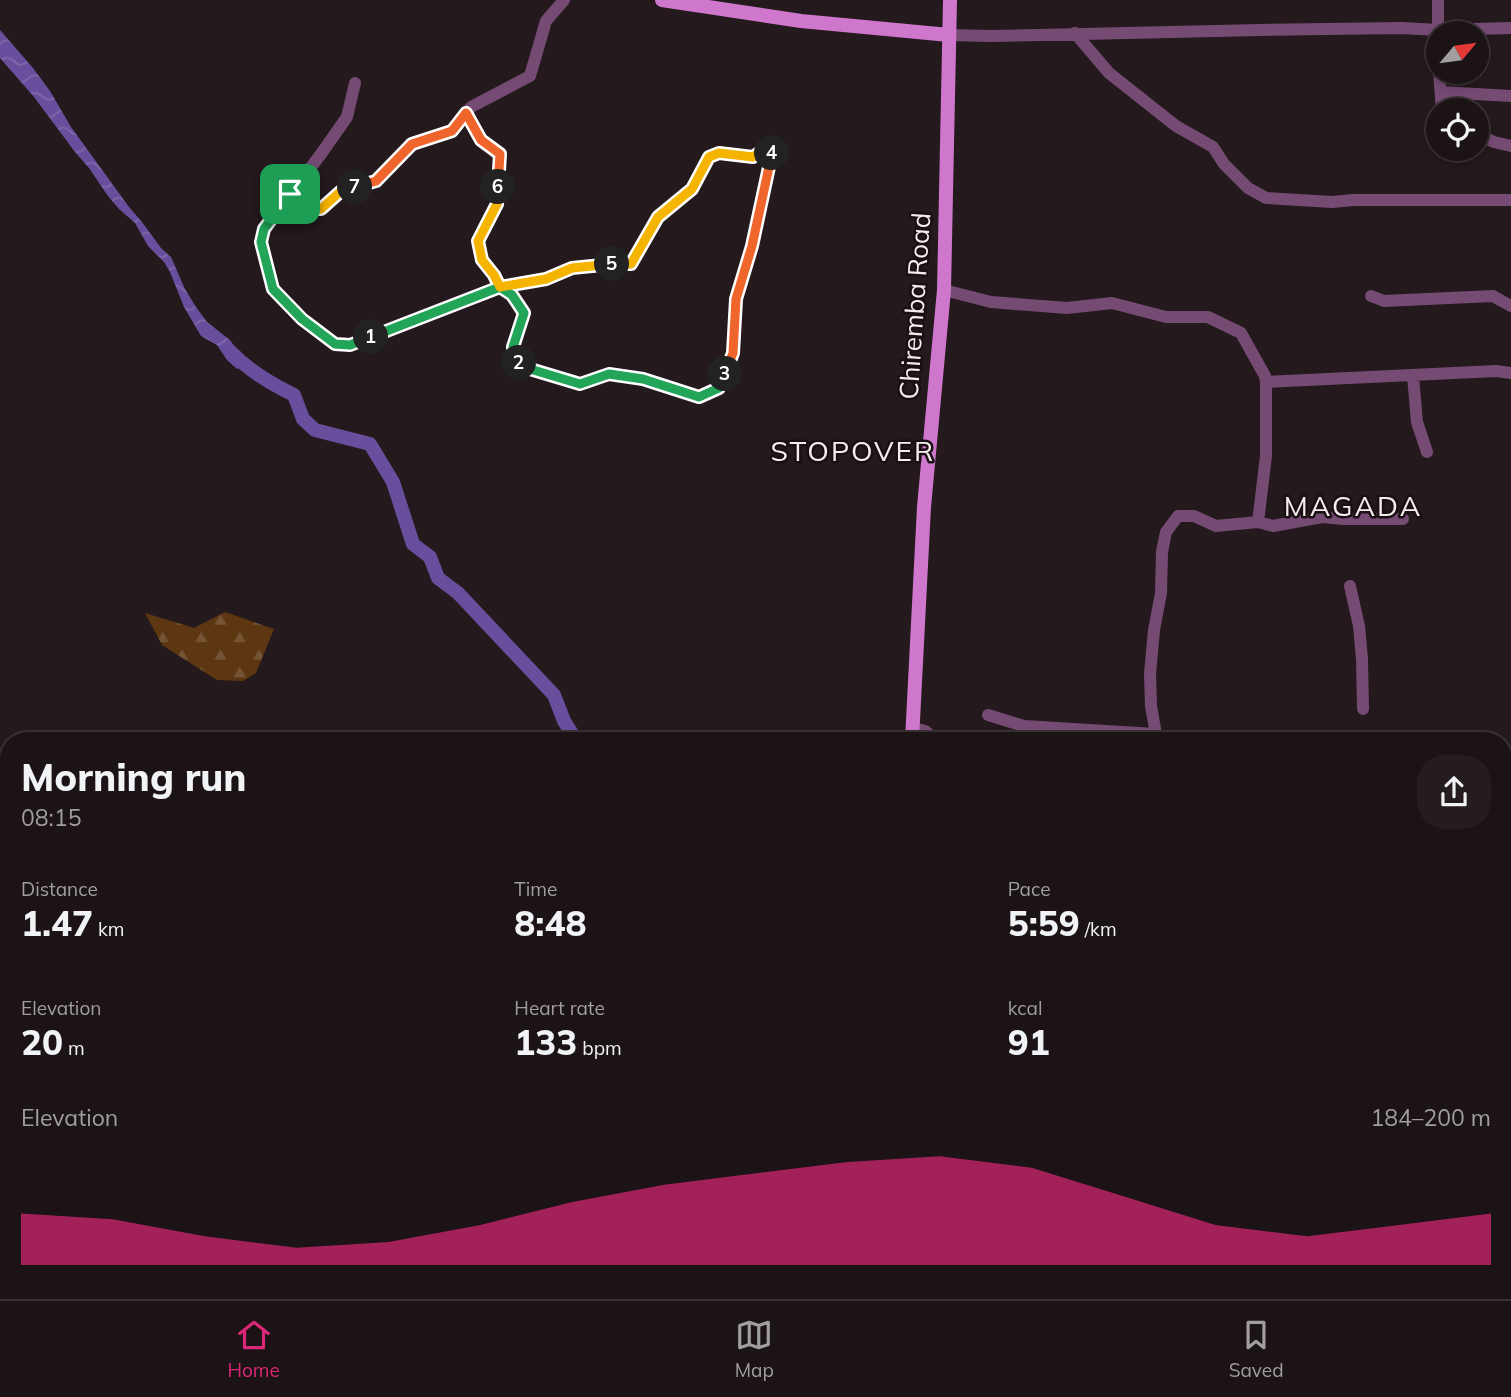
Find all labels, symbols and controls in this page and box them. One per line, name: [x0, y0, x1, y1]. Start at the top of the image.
north arrow: [1426, 21, 1489, 84]
map controls: [1426, 21, 1489, 161]
button: locate: [1426, 98, 1489, 161]
pin: 4: [754, 136, 790, 170]
text: 4: [766, 140, 777, 164]
pin: [260, 164, 320, 224]
pin: 7: [338, 170, 372, 204]
pin: 6: [480, 170, 516, 204]
text: 7: [349, 174, 360, 198]
text: 6: [492, 174, 503, 198]
icon: arrive: [271, 175, 309, 213]
street label: Chiremba Road: [892, 211, 937, 400]
pin: 5: [594, 246, 630, 282]
text: 5: [606, 251, 617, 275]
pin: 1: [354, 320, 388, 354]
text: 1: [365, 324, 376, 348]
pin: 2: [502, 346, 536, 380]
text: 2: [513, 350, 524, 374]
pin: 3: [708, 356, 742, 392]
text: 3: [719, 361, 730, 385]
district label: STOPOVER: [771, 433, 935, 468]
district label: MAGADA: [1284, 488, 1422, 523]
text: Morning run: [21, 753, 247, 801]
button: share: [1417, 755, 1491, 829]
text: 08:15: [21, 803, 81, 832]
text: Distance: [21, 877, 98, 901]
text: Time: [514, 877, 557, 901]
text: Pace: [1008, 877, 1051, 901]
text: 1.47: [21, 901, 93, 945]
text: 8:48: [514, 901, 586, 945]
text: 5:59: [1008, 901, 1080, 945]
text: km: [93, 917, 125, 941]
text: /km: [1080, 917, 1117, 941]
text: Elevation: [21, 996, 101, 1020]
text: Heart rate: [514, 996, 605, 1020]
text: kcal: [1008, 996, 1042, 1020]
text: 20: [21, 1020, 63, 1064]
text: 133: [514, 1020, 577, 1064]
text: 91: [1008, 1020, 1050, 1064]
text: m: [63, 1036, 85, 1060]
text: bpm: [577, 1036, 622, 1060]
text: Elevation: [21, 1103, 118, 1132]
text: 184–200 m: [1370, 1103, 1491, 1132]
tab: Home: [227, 1316, 280, 1382]
tab: Map: [735, 1316, 774, 1382]
tab: Saved: [1229, 1316, 1284, 1382]

